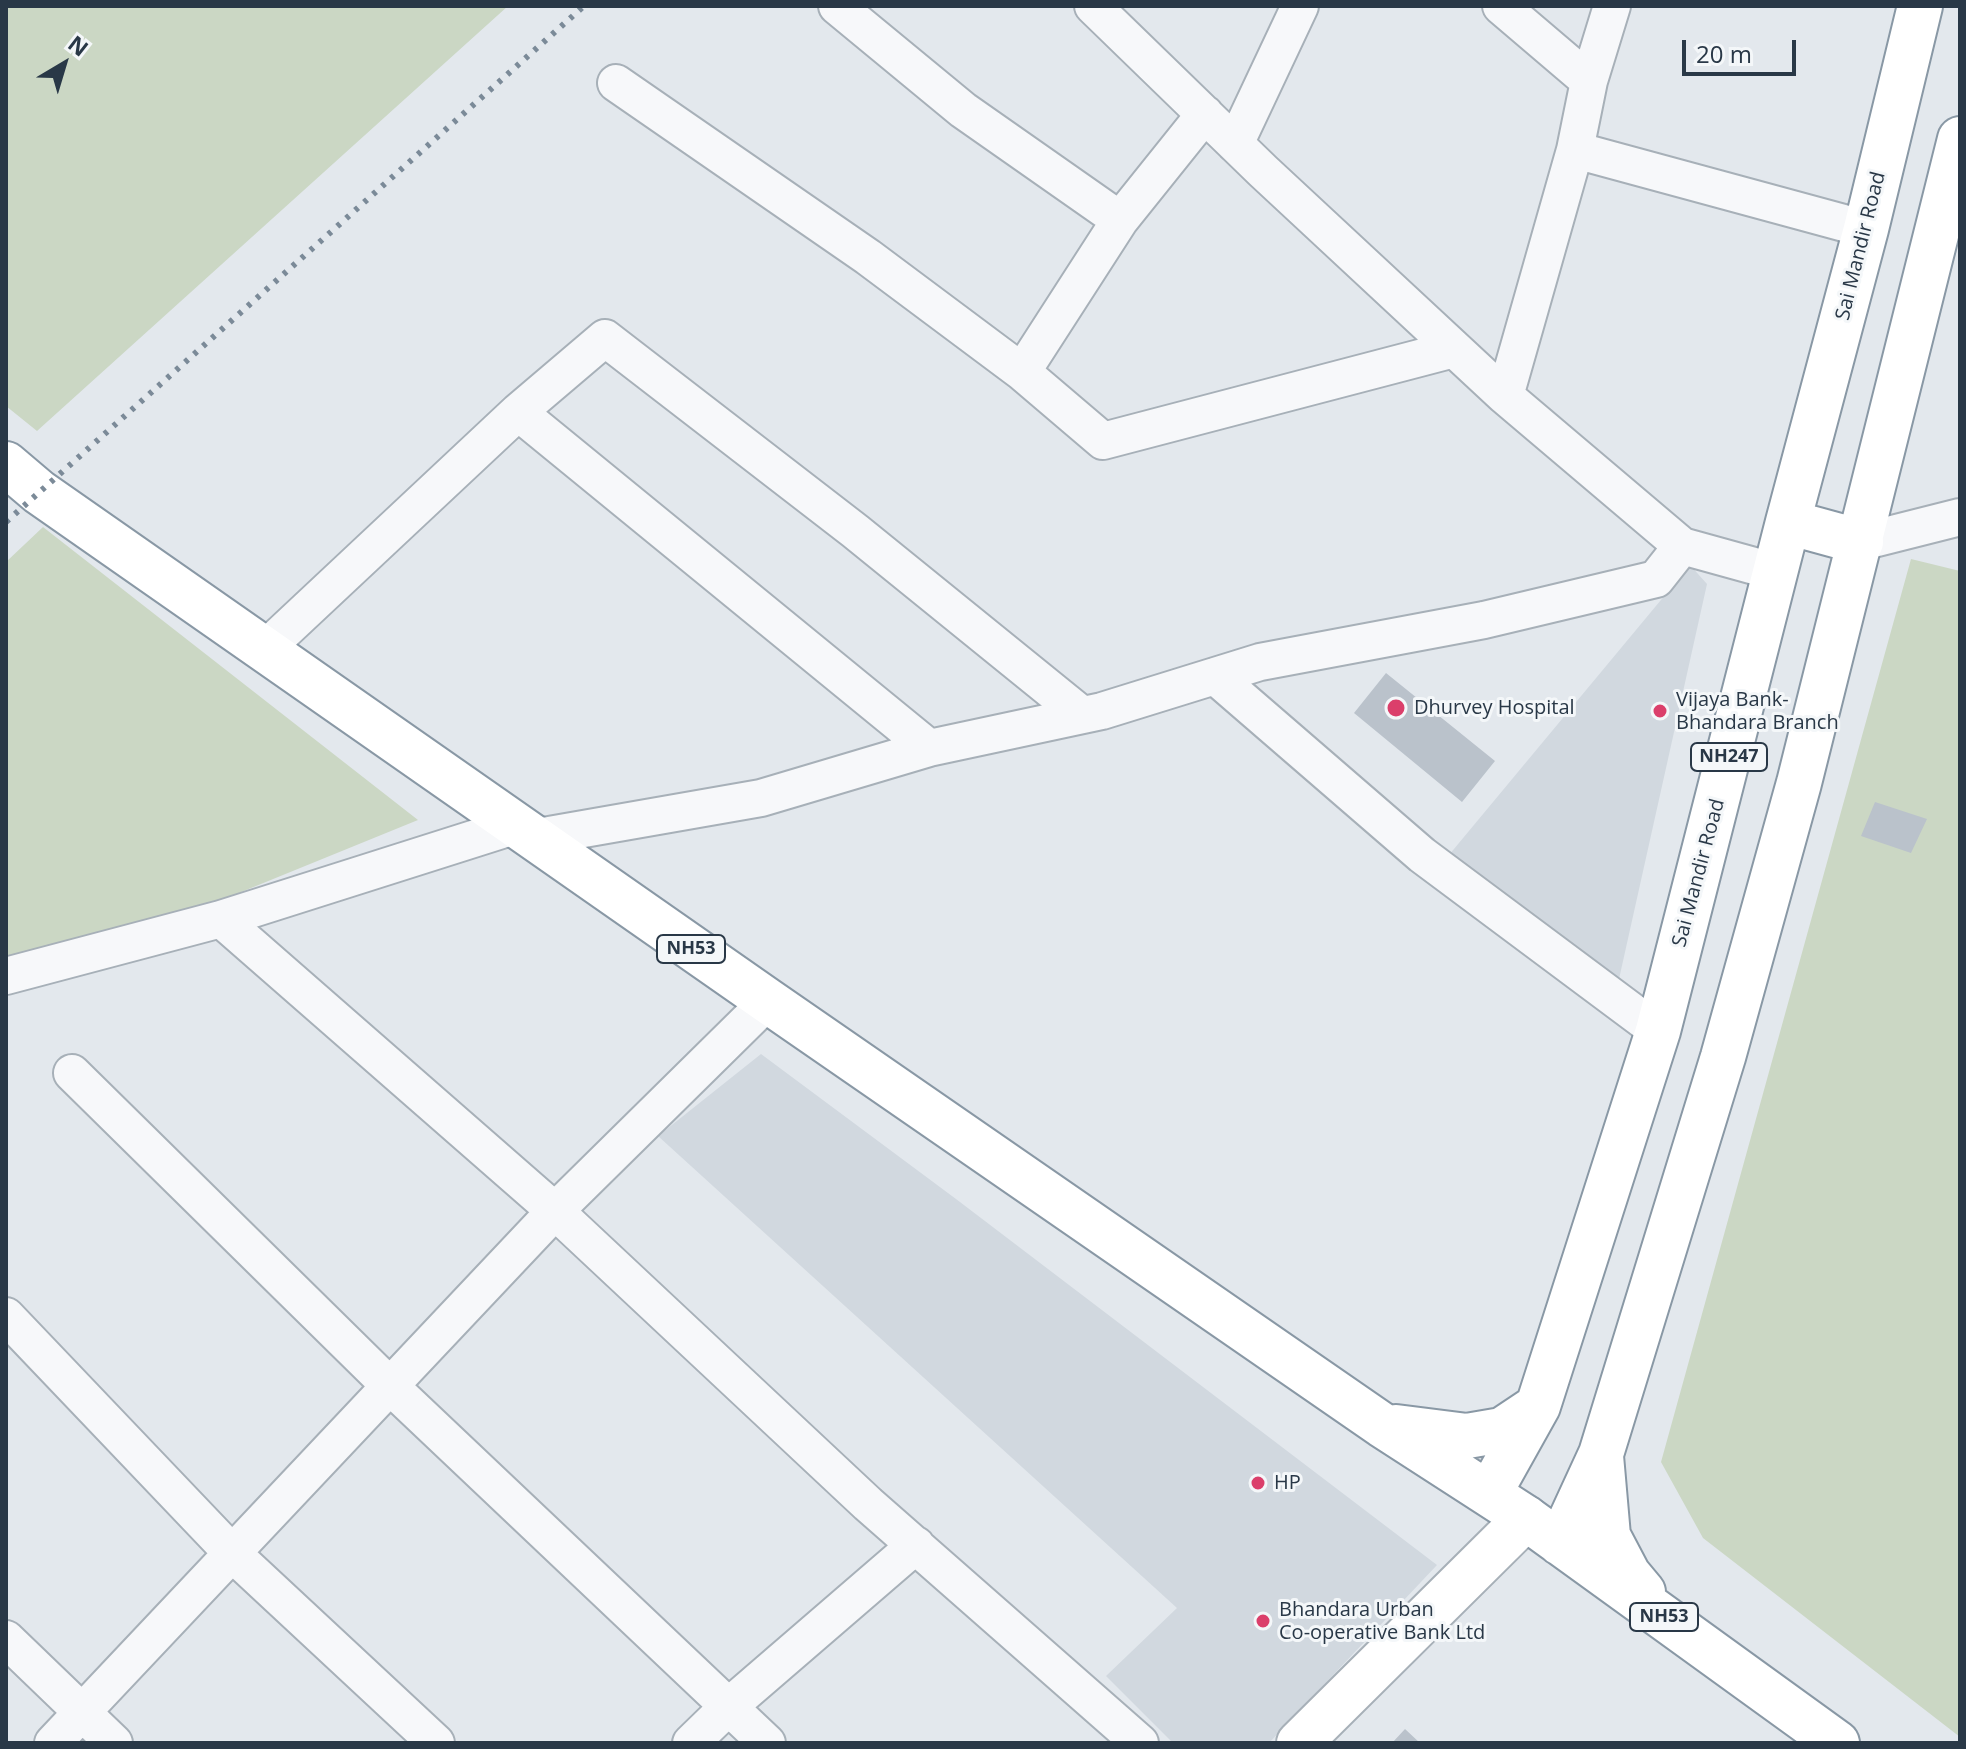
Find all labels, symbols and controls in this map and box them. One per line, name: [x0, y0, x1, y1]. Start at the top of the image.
north arrow: [24, 24, 104, 104]
scale bar: [1686, 24, 1800, 74]
text: N: [62, 28, 95, 62]
text: 20 m: [1696, 37, 1752, 70]
street label: Sai Mandir Road: [1831, 169, 1891, 323]
place label: Vijaya Bank- Bhandara Branch: [1676, 688, 1839, 735]
place label: Dhurvey Hospital: [1414, 696, 1575, 720]
marker: Dhurvey Hospital: [1385, 697, 1407, 719]
marker: Vijaya Bank- Bhandara Branch: [1651, 702, 1669, 720]
road number: NH247: [1691, 743, 1767, 771]
street label: Sai Mandir Road: [1668, 796, 1730, 950]
road number: NH53: [657, 935, 725, 963]
place label: HP: [1274, 1471, 1301, 1495]
marker: HP: [1249, 1474, 1267, 1492]
place label: Bhandara Urban Co-operative Bank Ltd: [1279, 1598, 1485, 1645]
road number: NH53: [1630, 1603, 1698, 1631]
marker: Bhandara Urban Co-operative Bank Ltd: [1254, 1612, 1272, 1630]

